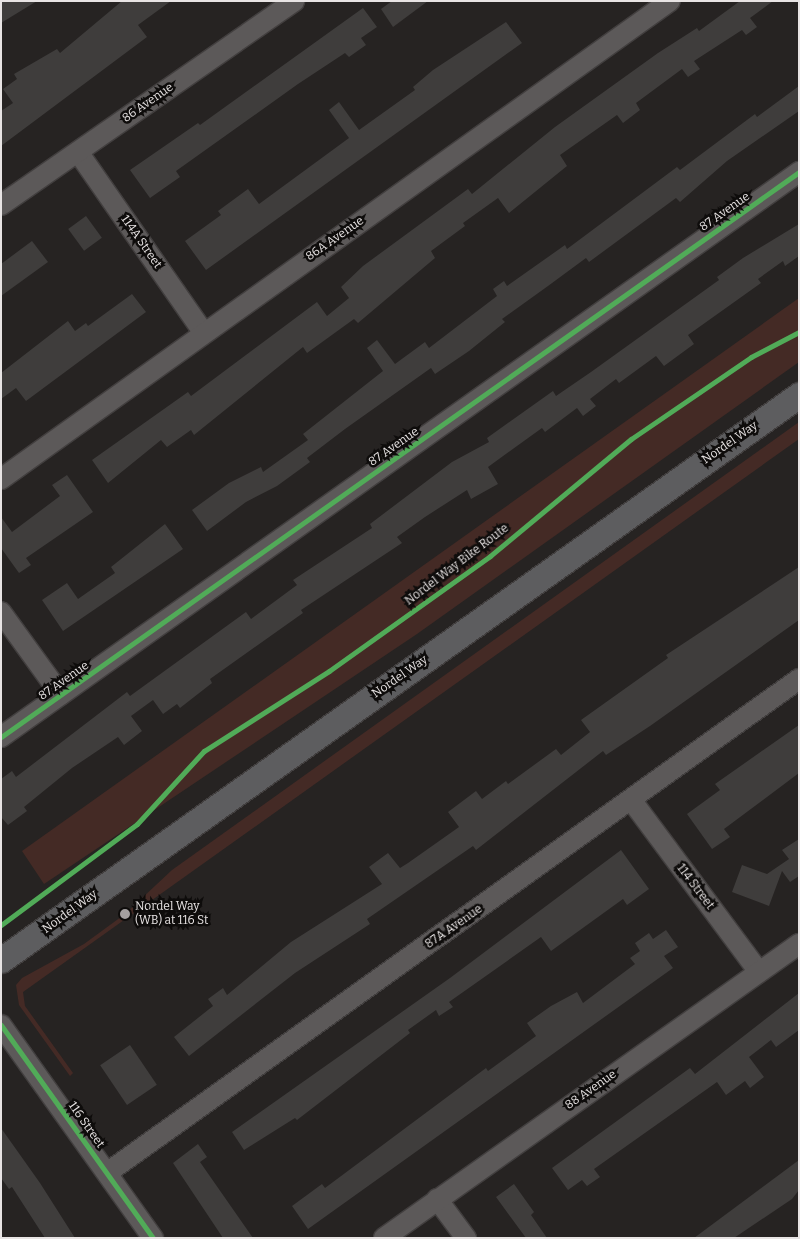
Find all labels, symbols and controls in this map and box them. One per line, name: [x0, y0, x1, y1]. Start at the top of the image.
street label: 86 Avenue: [120, 80, 176, 126]
street label: 87 Avenue: [697, 190, 753, 234]
street label: 114A Street: [117, 213, 165, 271]
street label: 86A Avenue: [303, 214, 367, 264]
street label: Nordel Way: [699, 419, 761, 467]
street label: 87 Avenue: [366, 425, 422, 469]
street label: Nordel Way Bike Route: [402, 521, 512, 609]
street label: Nordel Way: [369, 653, 431, 701]
street label: 87 Avenue: [36, 659, 92, 703]
street label: 114 Street: [673, 861, 717, 913]
street label: Nordel Way: [40, 887, 100, 937]
place label: Nordel Way (WB) at 116 St: [135, 900, 208, 928]
street label: 87A Avenue: [423, 902, 485, 952]
marker: Nordel Way (WB) at 116 St: [119, 908, 131, 920]
street label: 88 Avenue: [563, 1067, 619, 1113]
street label: 116 Street: [65, 1099, 107, 1151]

